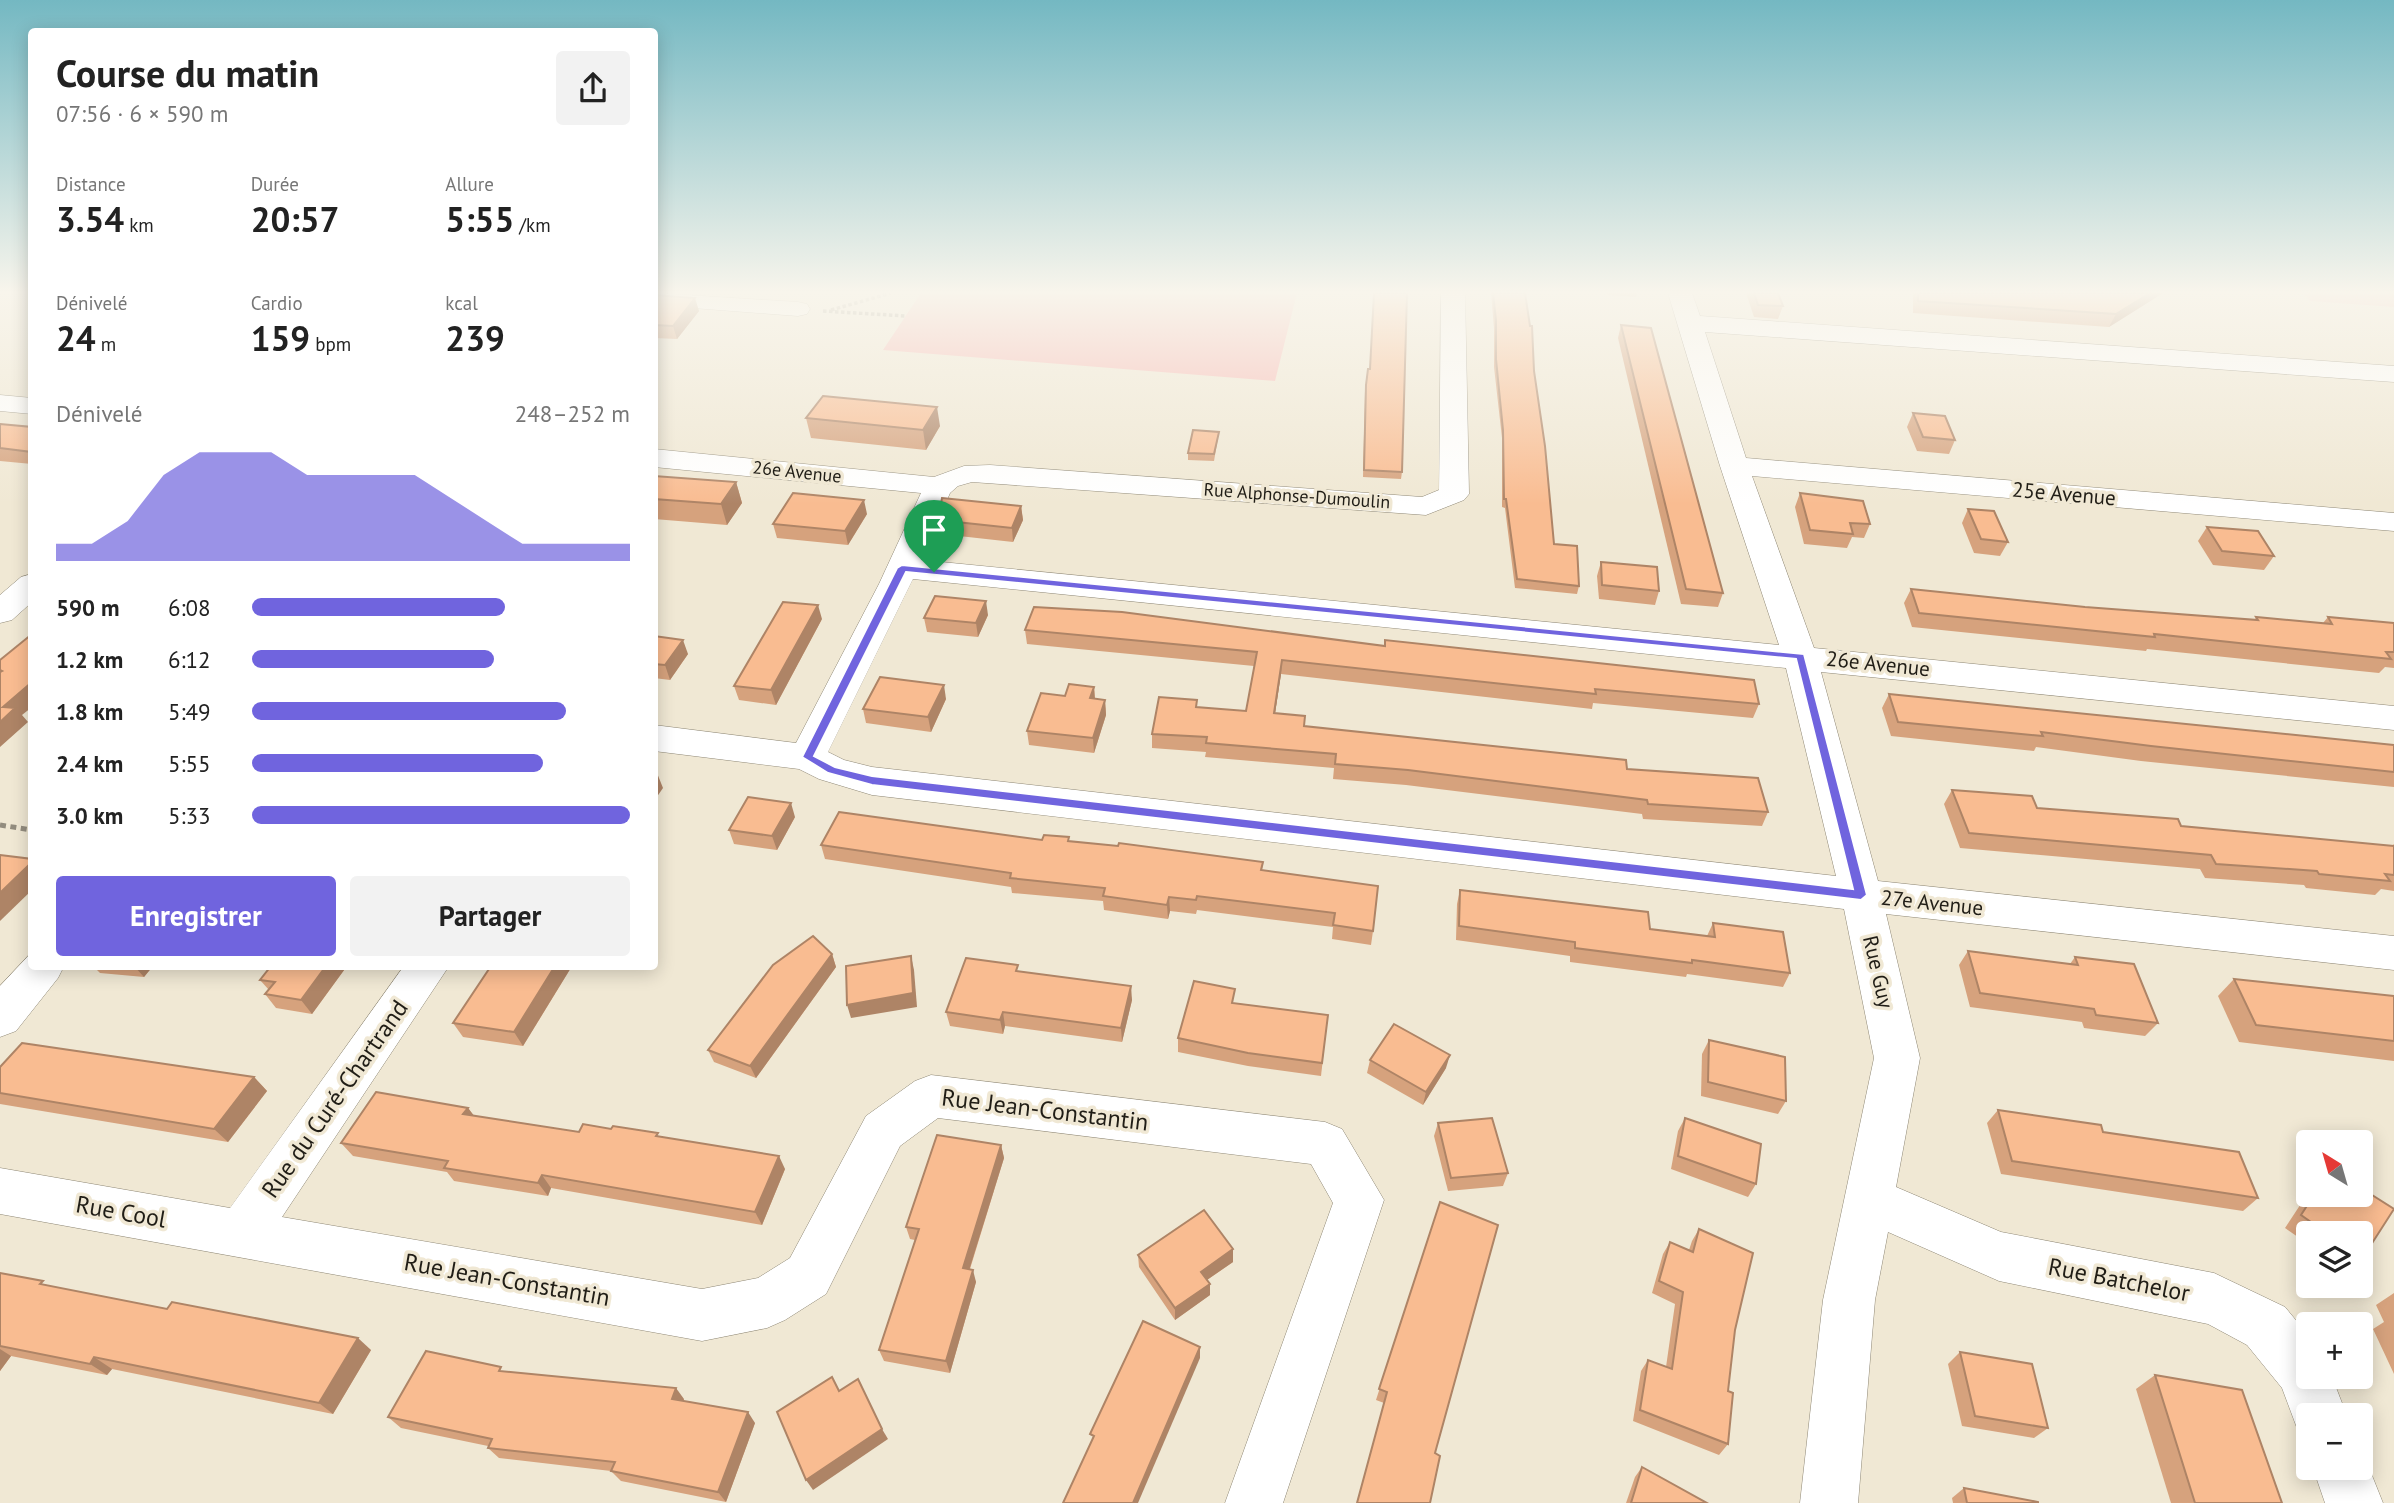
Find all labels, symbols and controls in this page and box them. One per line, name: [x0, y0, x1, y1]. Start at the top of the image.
text: Course du matin: [56, 48, 319, 97]
button: share: [556, 51, 630, 125]
text: 07:56 · 6 × 590 m: [56, 99, 228, 128]
text: Distance: [56, 172, 126, 196]
text: Durée: [251, 172, 299, 196]
text: Allure: [445, 172, 494, 196]
text: 3.54: [56, 196, 124, 242]
text: 20:57: [251, 196, 339, 242]
text: 5:55: [445, 196, 514, 242]
text: km: [124, 213, 154, 237]
text: /km: [514, 213, 551, 237]
text: Dénivelé: [56, 291, 127, 315]
text: Cardio: [251, 291, 303, 315]
text: kcal: [445, 291, 478, 315]
text: 24: [56, 315, 96, 361]
text: 159: [251, 315, 310, 361]
text: 239: [445, 315, 505, 361]
text: m: [96, 332, 116, 356]
text: bpm: [310, 332, 351, 356]
text: Dénivelé: [56, 399, 142, 428]
text: 248–252 m: [515, 399, 630, 428]
street label: 26e Avenue: [751, 455, 843, 488]
street label: 25e Avenue: [2011, 476, 2117, 511]
street label: Rue Alphonse-Dumoulin: [1203, 478, 1391, 513]
pin: [904, 500, 964, 572]
icon: arrive: [915, 511, 953, 549]
text: 590 m: [56, 593, 119, 622]
text: 6:08: [168, 593, 211, 622]
text: 1.2 km: [56, 645, 123, 674]
text: 6:12: [168, 645, 211, 674]
street label: 26e Avenue: [1825, 645, 1931, 682]
text: 1.8 km: [56, 697, 123, 726]
text: 5:49: [168, 697, 211, 726]
text: 2.4 km: [56, 749, 123, 778]
text: 5:55: [168, 749, 211, 778]
text: 3.0 km: [56, 801, 123, 830]
text: 5:33: [168, 801, 211, 830]
button: Enregistrer: [56, 876, 336, 956]
button: Partager: [350, 876, 630, 956]
street label: 27e Avenue: [1880, 884, 1984, 921]
street label: Rue Guy: [1857, 933, 1900, 1011]
street label: Rue du Curé-Chartrand: [255, 994, 415, 1204]
street label: Rue Jean-Constantin: [940, 1081, 1150, 1138]
north arrow: [2296, 1130, 2373, 1208]
map controls: [2296, 1130, 2373, 1480]
street label: Rue Cool: [73, 1188, 169, 1235]
button: layers: [2296, 1221, 2373, 1298]
street label: Rue Jean-Constantin: [402, 1246, 612, 1313]
street label: Rue Batchelor: [2046, 1251, 2193, 1308]
button: +: [2296, 1312, 2373, 1389]
button: −: [2296, 1403, 2373, 1480]

